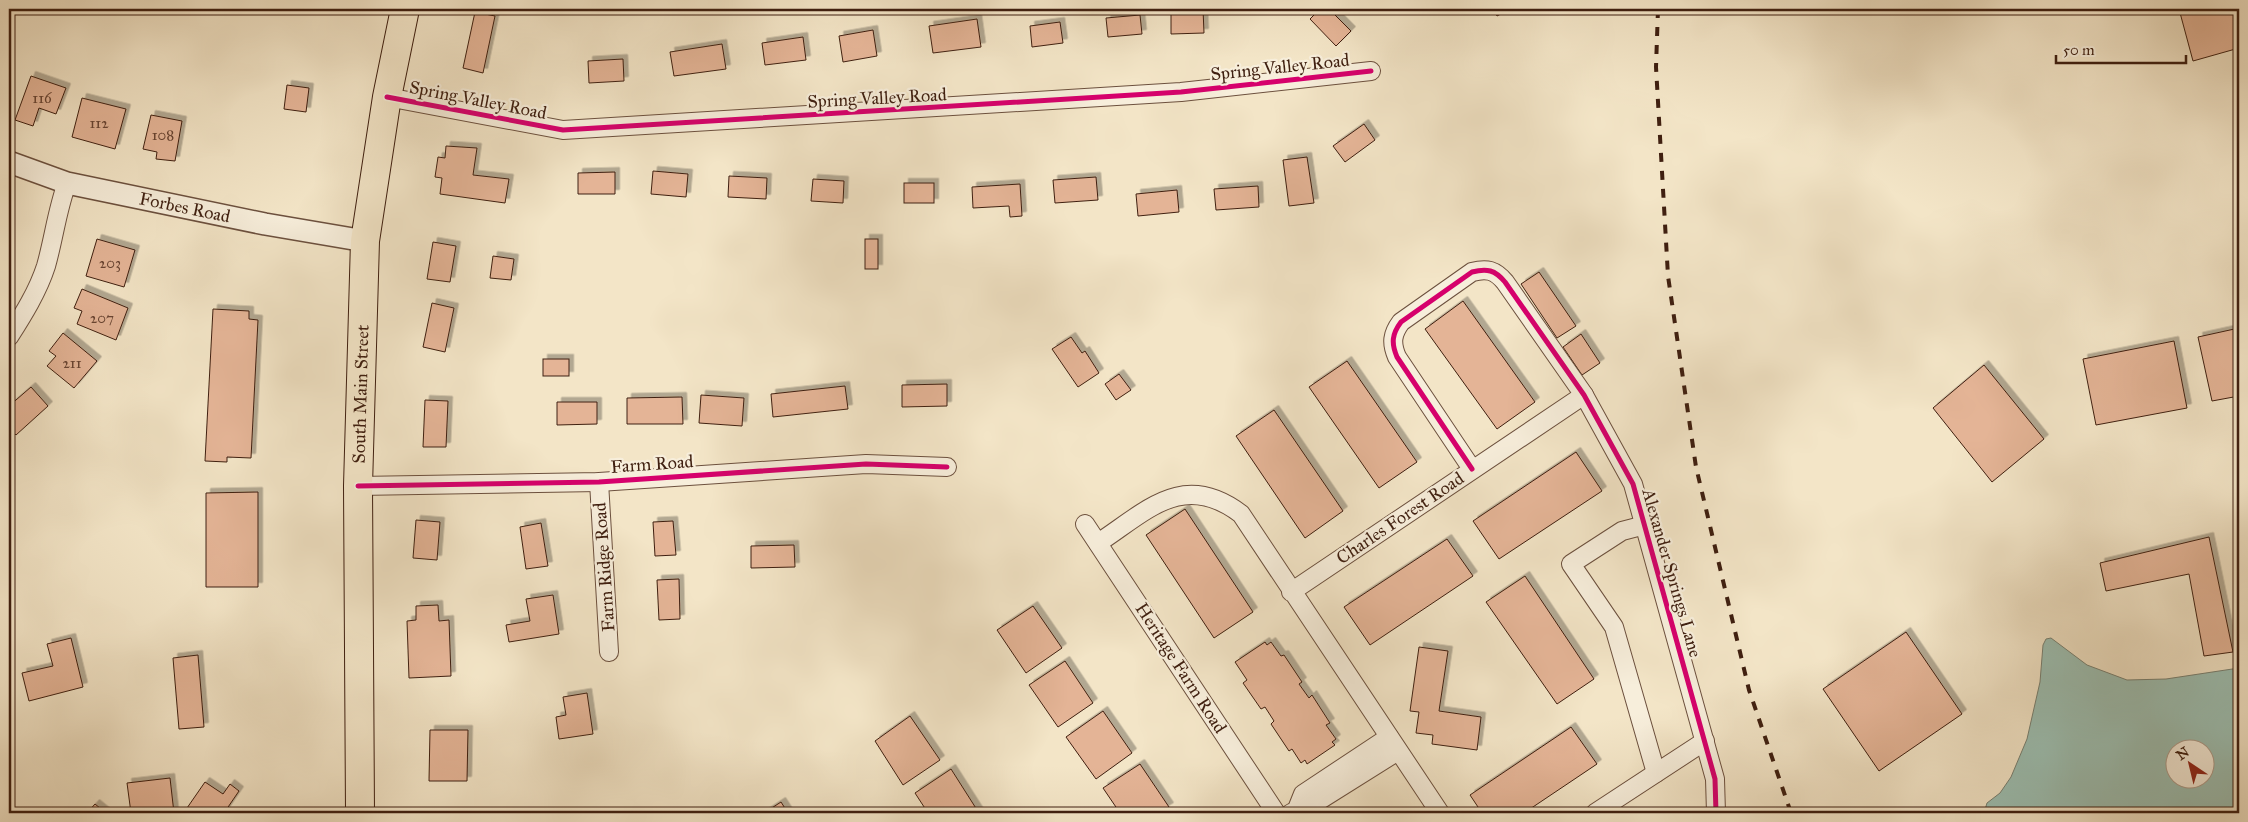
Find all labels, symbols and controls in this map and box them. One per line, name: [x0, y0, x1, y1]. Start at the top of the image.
scale bar: [2056, 32, 2186, 64]
text: 50 m: [2063, 41, 2095, 59]
street label: Spring Valley Road: [1209, 49, 1351, 86]
street label: Spring Valley Road: [407, 76, 549, 125]
street label: Spring Valley Road: [807, 83, 947, 114]
house number: 116: [32, 89, 53, 107]
house number: 112: [89, 114, 109, 132]
house number: 108: [152, 126, 174, 144]
street label: Forbes Road: [137, 187, 232, 228]
house number: 203: [99, 254, 121, 272]
house number: 207: [90, 309, 114, 327]
street label: South Main Street: [348, 324, 374, 464]
house number: 211: [62, 354, 82, 372]
street label: Farm Road: [610, 450, 694, 478]
street label: Charles Forest Road: [1332, 467, 1468, 569]
street label: Alexander Springs Lane: [1636, 485, 1707, 660]
street label: Farm Ridge Road: [589, 502, 620, 632]
street label: Heritage Farm Road: [1130, 599, 1231, 738]
north arrow: [2166, 740, 2216, 790]
text: N: [2173, 743, 2193, 764]

